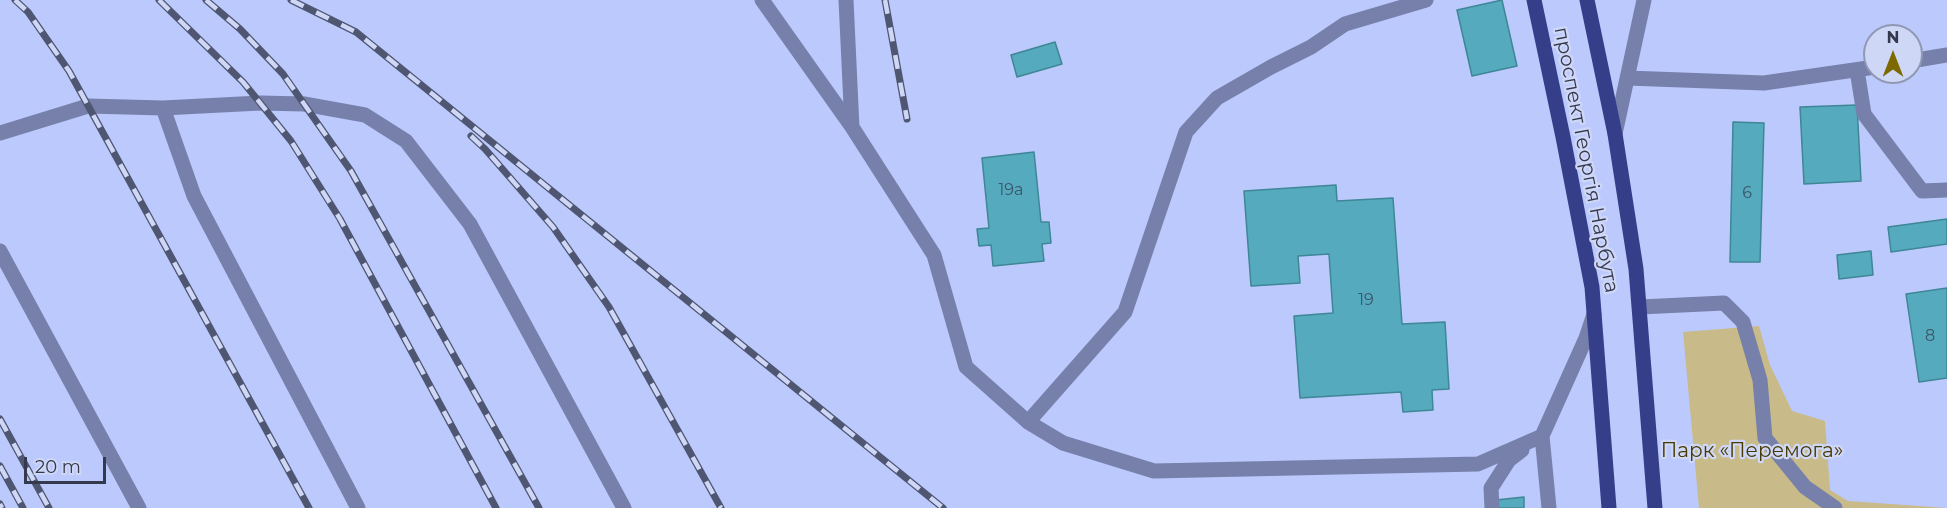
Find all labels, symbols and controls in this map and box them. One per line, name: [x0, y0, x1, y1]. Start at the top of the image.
north arrow: [1863, 24, 1923, 84]
street label: проспект Георгія Нарбута: [1548, 25, 1624, 295]
text: N: [1887, 28, 1899, 47]
house number: 19а: [999, 180, 1023, 200]
house number: 6: [1742, 183, 1752, 203]
house number: 19: [1358, 290, 1374, 310]
house number: 8: [1925, 326, 1935, 346]
park label: Парк «Перемога»: [1661, 439, 1843, 463]
scale bar: [27, 445, 110, 483]
text: 20 m: [35, 456, 81, 478]

